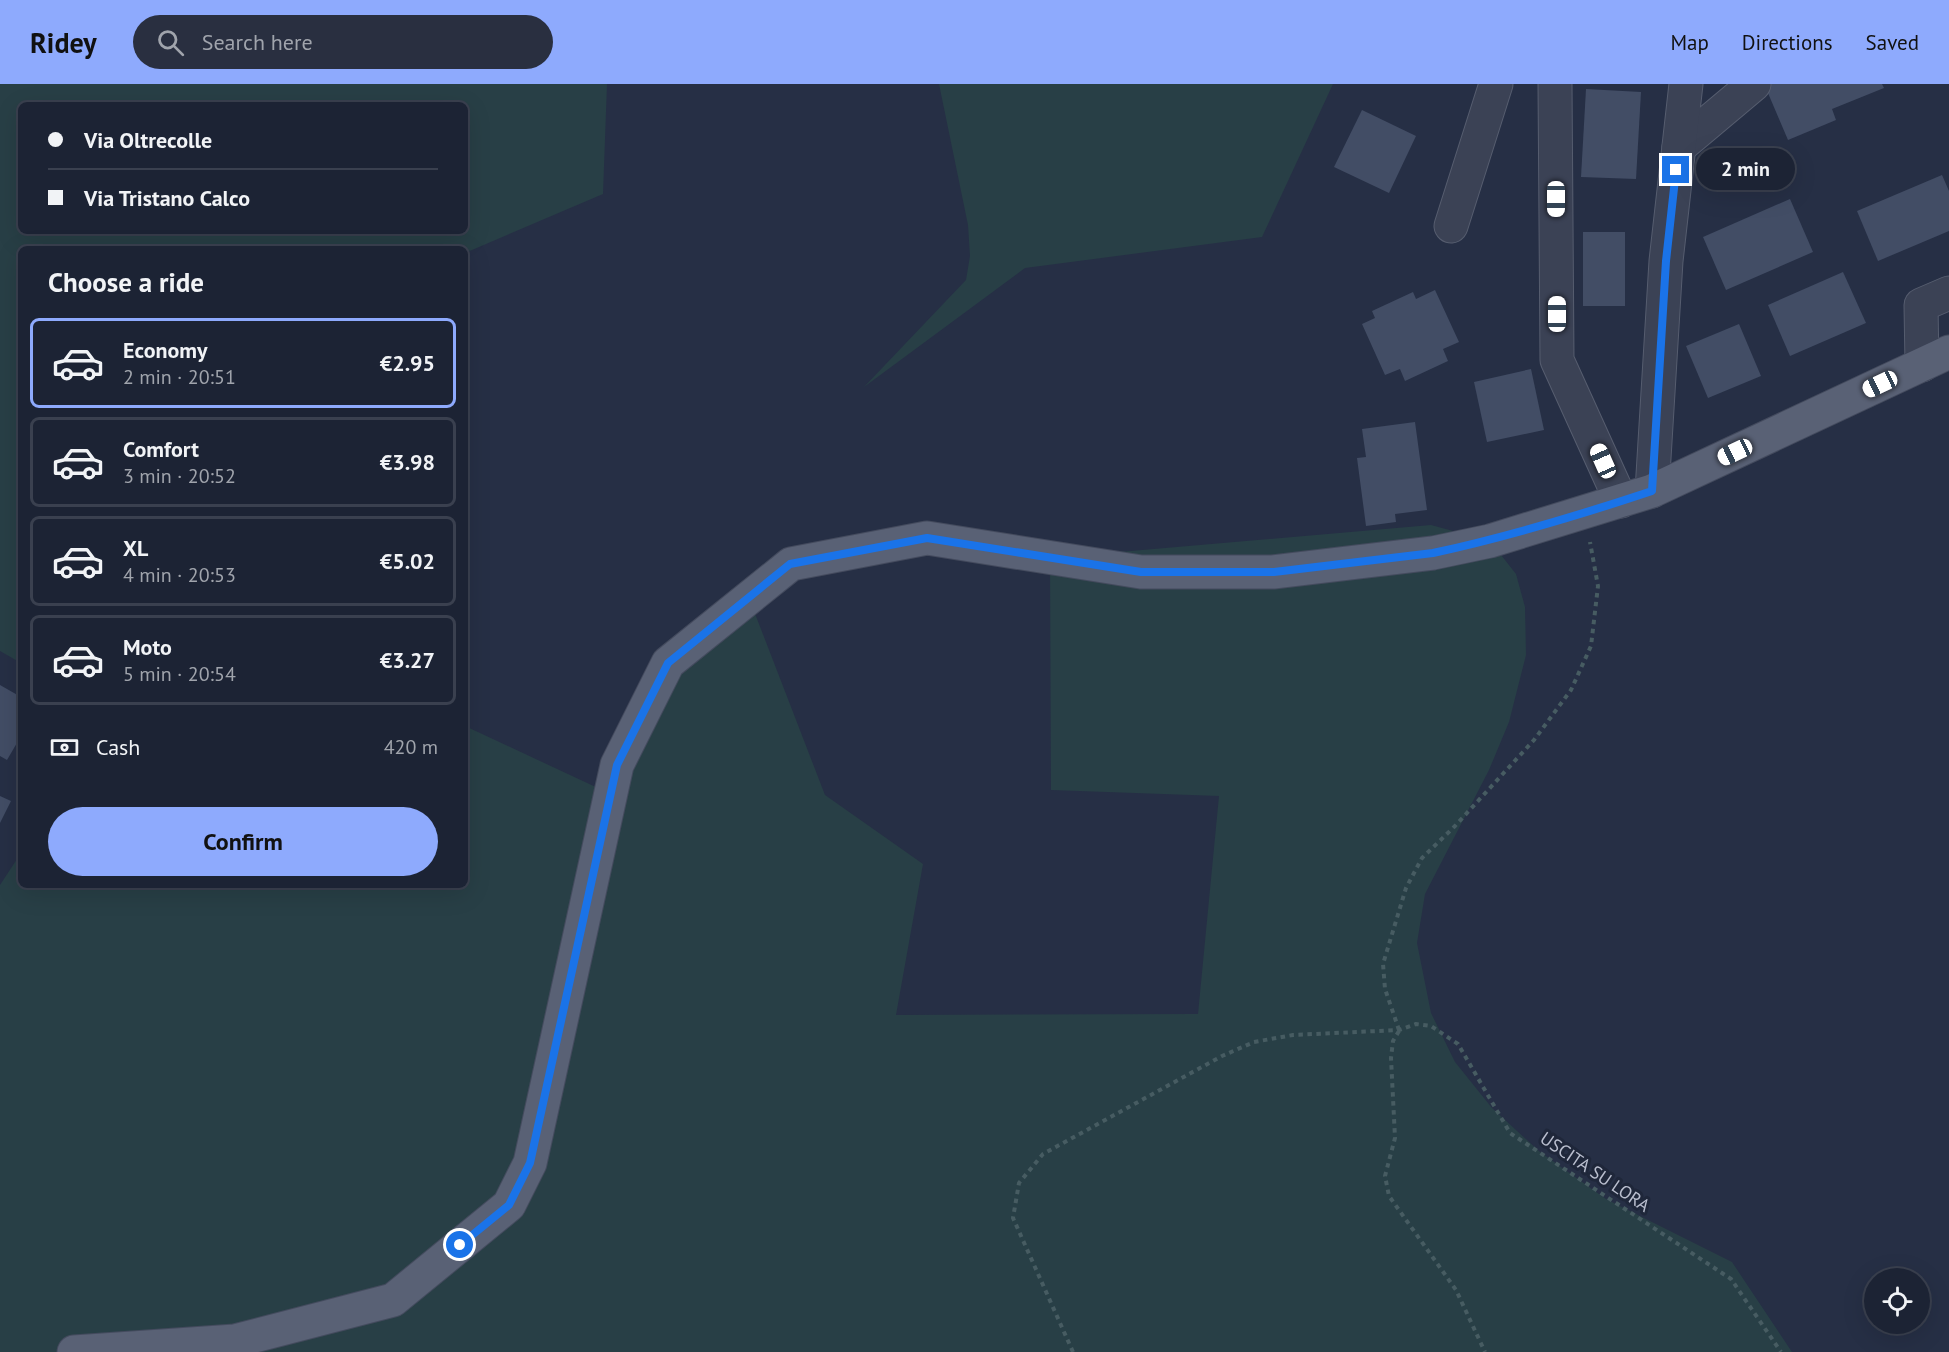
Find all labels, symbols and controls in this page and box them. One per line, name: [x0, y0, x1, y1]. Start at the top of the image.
search box: [133, 15, 553, 69]
text: Ridey: [30, 24, 97, 61]
icon: search: [154, 26, 187, 59]
text: Search here: [202, 28, 313, 56]
text: Map: [1670, 29, 1709, 56]
text: Directions: [1742, 29, 1833, 56]
text: Saved: [1866, 29, 1919, 56]
text: Via Oltrecolle: [84, 126, 212, 154]
callout: 2 min: [1697, 149, 1796, 191]
route end: [1662, 156, 1689, 183]
text: 2 min: [1721, 156, 1770, 182]
car: [1547, 181, 1565, 217]
text: Via Tristano Calco: [84, 184, 250, 212]
text: Choose a ride: [48, 265, 204, 299]
car: [1548, 296, 1566, 332]
icon: car: [51, 336, 105, 390]
text: Economy: [123, 336, 207, 364]
text: €2.95: [380, 349, 435, 377]
text: 2 min · 20:51: [123, 364, 236, 390]
car: [1860, 368, 1900, 400]
icon: car: [51, 435, 105, 489]
text: Comfort: [123, 435, 199, 463]
car: [1715, 436, 1755, 468]
car: [1587, 441, 1619, 481]
text: €3.98: [380, 448, 435, 476]
text: 3 min · 20:52: [123, 463, 236, 489]
icon: car: [51, 534, 105, 588]
text: XL: [123, 534, 148, 562]
text: €5.02: [380, 547, 435, 575]
text: 4 min · 20:53: [123, 562, 236, 588]
icon: car: [51, 633, 105, 687]
text: Moto: [123, 633, 172, 661]
text: €3.27: [380, 646, 435, 674]
text: 5 min · 20:54: [123, 661, 236, 687]
icon: cash: [48, 731, 81, 764]
text: Cash: [96, 733, 140, 761]
text: 420 m: [384, 734, 438, 760]
button: Confirm: [48, 807, 438, 876]
street label: USCITA SU LORA: [1536, 1126, 1655, 1217]
route start: [446, 1231, 473, 1258]
map controls: [1864, 1268, 1930, 1334]
button: locate: [1864, 1268, 1930, 1334]

